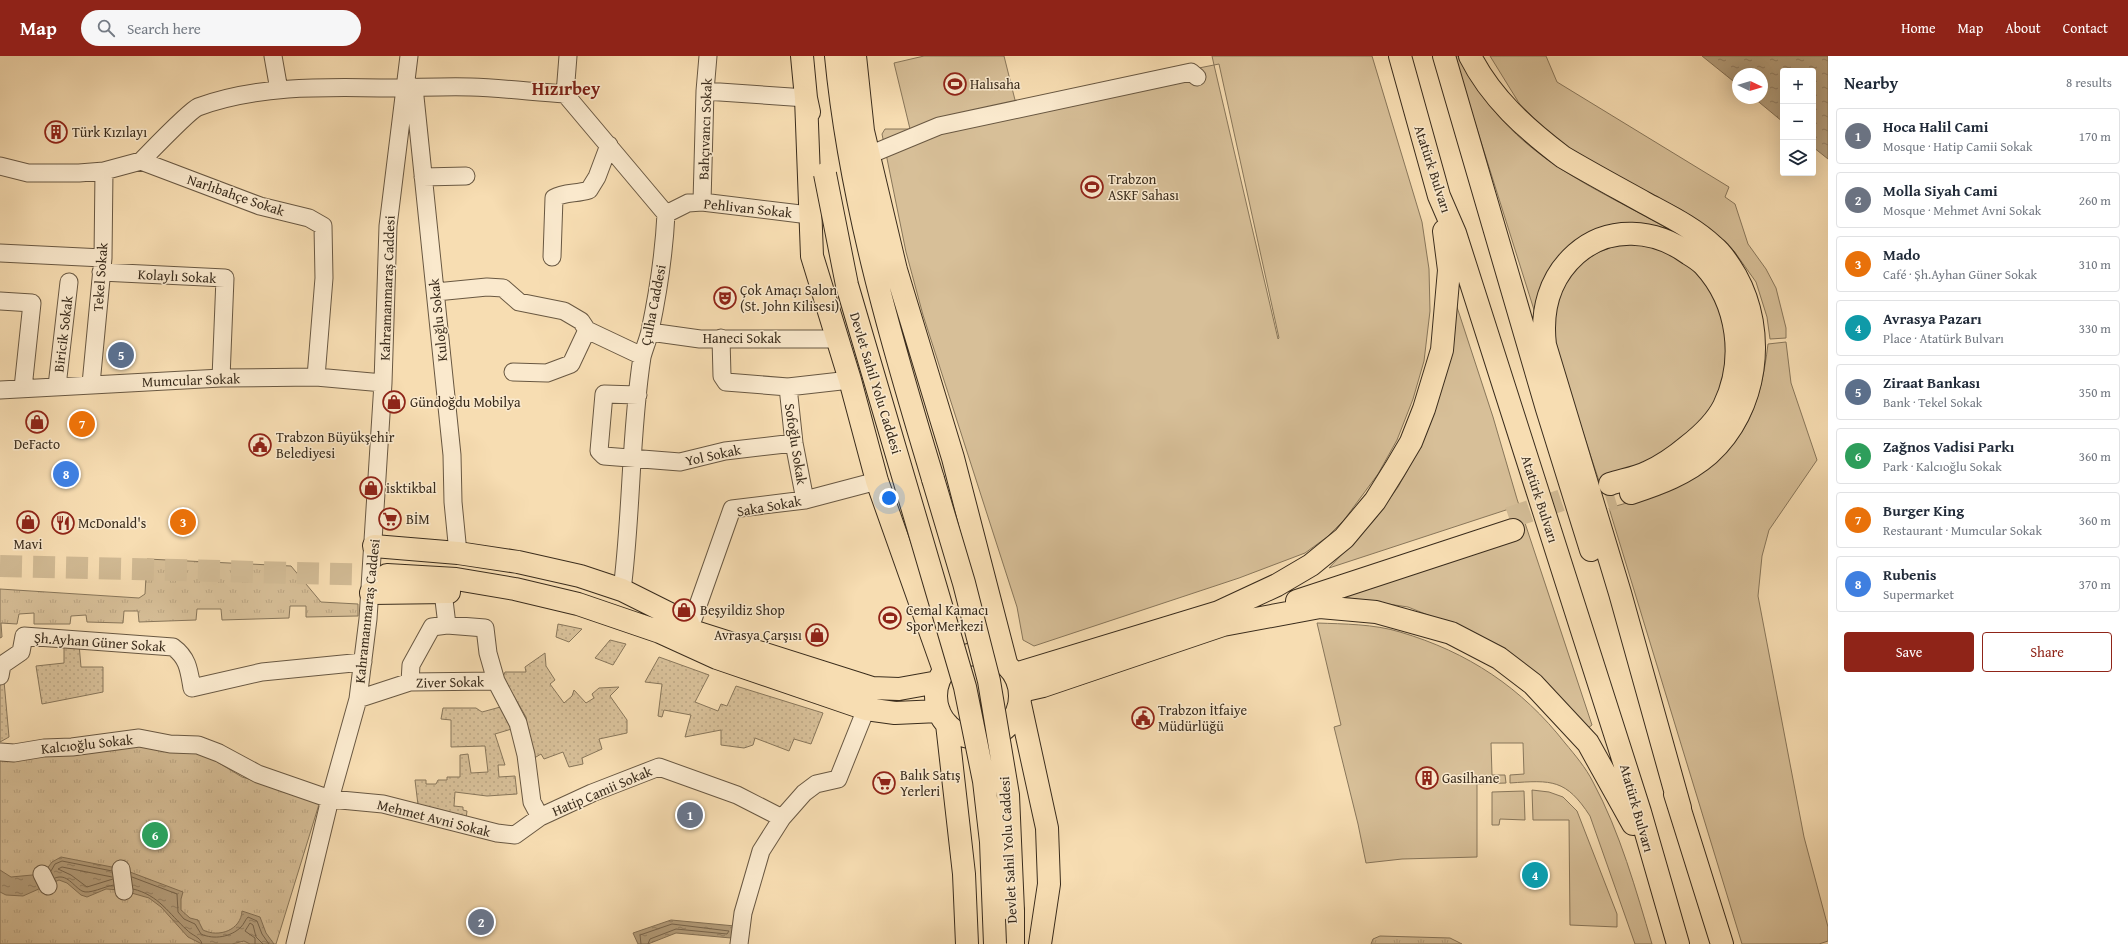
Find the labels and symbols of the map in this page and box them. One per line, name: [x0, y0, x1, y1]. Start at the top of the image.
north arrow: [1732, 68, 1768, 104]
sports icon: Halısaha: [942, 71, 968, 97]
place label: Halısaha: [970, 74, 1021, 94]
district label: Hızırbey: [532, 75, 601, 102]
street label: Bahçıvancı Sokak: [693, 77, 717, 180]
building icon: Türk Kızılayı: [43, 119, 69, 145]
place label: Türk Kızılayı: [72, 122, 147, 142]
street label: Atatürk Bulvarı: [1409, 123, 1457, 215]
street label: Narlıbahçe Sokak: [185, 169, 288, 221]
place label: Trabzon ASKF Sahası: [1108, 169, 1179, 205]
sports icon: Trabzon ASKF Sahası: [1079, 174, 1105, 200]
street label: Pehlivan Sokak: [703, 193, 794, 223]
street label: Kahramanmaraş Caddesi: [374, 215, 400, 361]
street label: Tekel Sokak: [88, 241, 112, 312]
street label: Çulha Caddesi: [635, 263, 671, 347]
street label: Kolaylı Sokak: [137, 264, 218, 288]
street label: Kuloğlu Sokak: [424, 277, 452, 362]
place label: Çok Amaçı Salon (St. John Kilisesi): [740, 280, 839, 316]
theatre icon: Çok Amaçı Salon (St. John Kilisesi): [712, 285, 738, 311]
street label: Biricik Sokak: [48, 294, 78, 373]
street label: Devlet Sahil Yolu Caddesi: [845, 310, 907, 456]
street label: Haneci Sokak: [703, 328, 782, 348]
pin: 5: [108, 340, 134, 370]
street label: Mumcular Sokak: [141, 368, 241, 392]
shop icon: Gündoğdu Mobilya: [381, 389, 407, 415]
place label: Gündoğdu Mobilya: [410, 392, 521, 412]
street label: Sofoğlu Sokak: [780, 402, 812, 487]
shop icon: DeFacto: [24, 409, 50, 435]
pin: 7: [69, 409, 95, 439]
place label: Trabzon Büyükşehir Belediyesi: [276, 427, 395, 463]
public building icon: Trabzon Büyükşehir Belediyesi: [247, 432, 273, 458]
place label: DeFacto: [14, 434, 60, 454]
street label: Yol Sokak: [683, 439, 744, 471]
street label: Atatürk Bulvarı: [1516, 453, 1564, 545]
pin: 8: [53, 459, 79, 489]
shop icon: isktikbal: [358, 475, 384, 501]
place label: isktikbal: [386, 478, 436, 498]
your location: [879, 488, 899, 508]
street label: Saka Sokak: [735, 490, 804, 521]
supermarket icon: BİM: [377, 506, 403, 532]
pin: 3: [170, 507, 196, 537]
shop icon: Mavi: [15, 509, 41, 535]
place label: BİM: [406, 509, 430, 529]
restaurant icon: McDonald's: [50, 510, 76, 536]
place label: McDonald's: [78, 513, 146, 533]
place label: Mavi: [14, 534, 42, 554]
street label: Kahramanmaraş Caddesi: [349, 538, 385, 684]
shop icon: Beşyildiz Shop: [671, 597, 697, 623]
place label: Beşyildiz Shop: [700, 600, 785, 620]
place label: Cemal Kamacı Spor Merkezi: [906, 600, 988, 636]
sports icon: Cemal Kamacı Spor Merkezi: [877, 605, 903, 631]
shop icon: Avrasya Çarşısı: [804, 622, 830, 648]
place label: Avrasya Çarşısı: [714, 625, 802, 645]
street label: Şh.Ayhan Güner Sokak: [33, 627, 168, 657]
street label: Ziver Sokak: [416, 671, 485, 693]
place label: Trabzon İtfaiye Müdürlüğü: [1158, 700, 1248, 736]
public building icon: Trabzon İtfaiye Müdürlüğü: [1130, 705, 1156, 731]
street label: Kalcıoğlu Sokak: [40, 729, 135, 759]
street label: Hatip Camii Sokak: [549, 761, 656, 821]
street label: Atatürk Bulvarı: [1615, 762, 1659, 855]
place label: Balık Satış Yerleri: [900, 765, 961, 801]
building icon: Gasilhane: [1414, 765, 1440, 791]
place label: Gasilhane: [1442, 768, 1500, 788]
supermarket icon: Balık Satış Yerleri: [871, 770, 897, 796]
street label: Devlet Sahil Yolu Caddesi: [994, 776, 1022, 924]
street label: Mehmet Avni Sokak: [375, 794, 494, 842]
pin: 1: [677, 800, 703, 830]
pin: 6: [142, 820, 168, 850]
pin: 4: [1522, 860, 1548, 890]
pin: 2: [468, 907, 494, 937]

